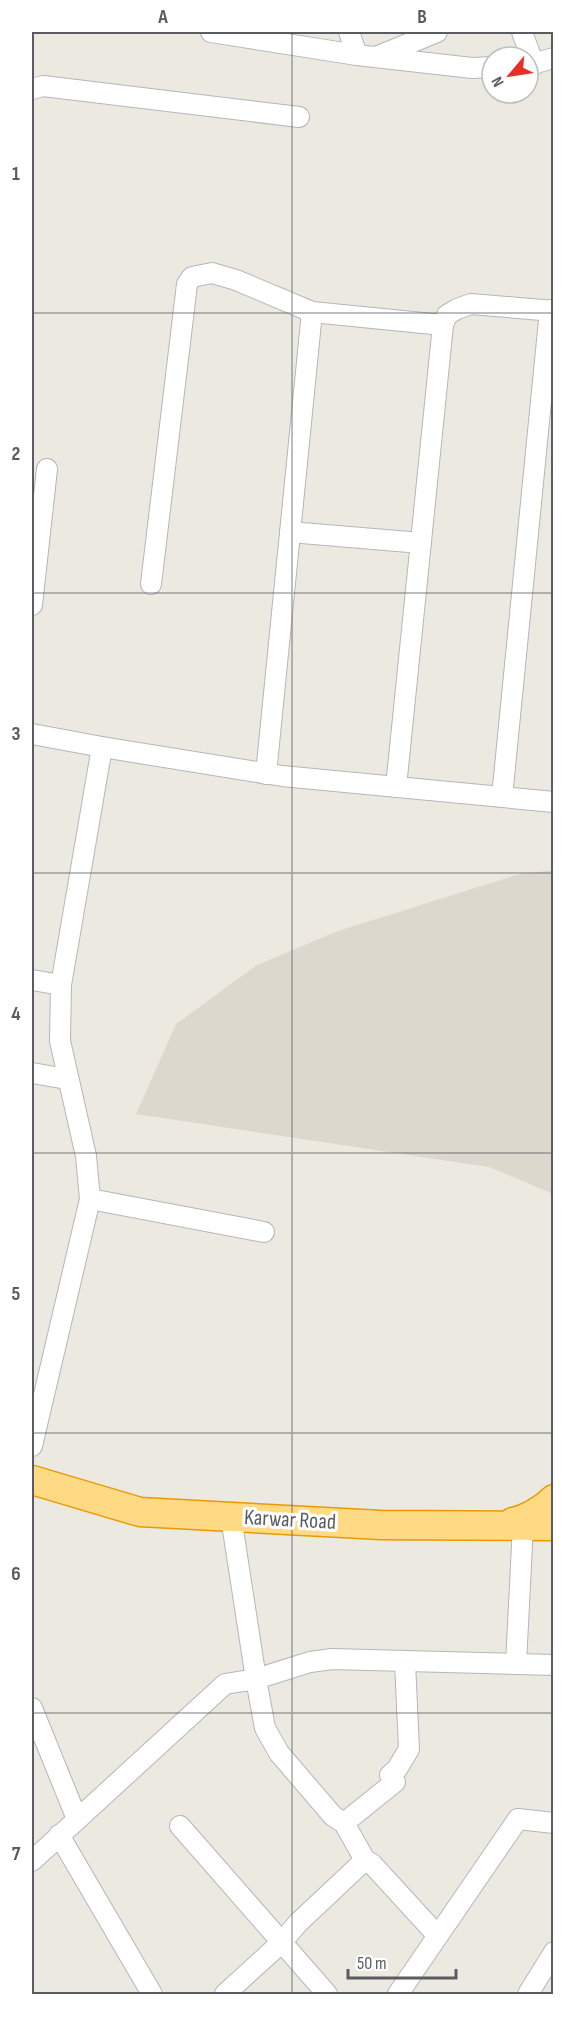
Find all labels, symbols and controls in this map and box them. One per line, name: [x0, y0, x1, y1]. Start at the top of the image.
text: A: [157, 5, 168, 29]
text: B: [417, 5, 427, 29]
north arrow: [480, 45, 540, 105]
text: N: [488, 73, 509, 90]
text: 1: [12, 162, 20, 186]
text: 2: [12, 442, 20, 466]
text: 3: [12, 722, 21, 746]
text: 4: [11, 1002, 21, 1026]
text: 5: [12, 1282, 21, 1306]
street label: Karwar Road: [243, 1504, 337, 1536]
text: 6: [11, 1562, 21, 1586]
text: 7: [12, 1842, 21, 1866]
scale bar: [348, 1942, 456, 1980]
text: 50 m: [357, 1953, 387, 1974]

